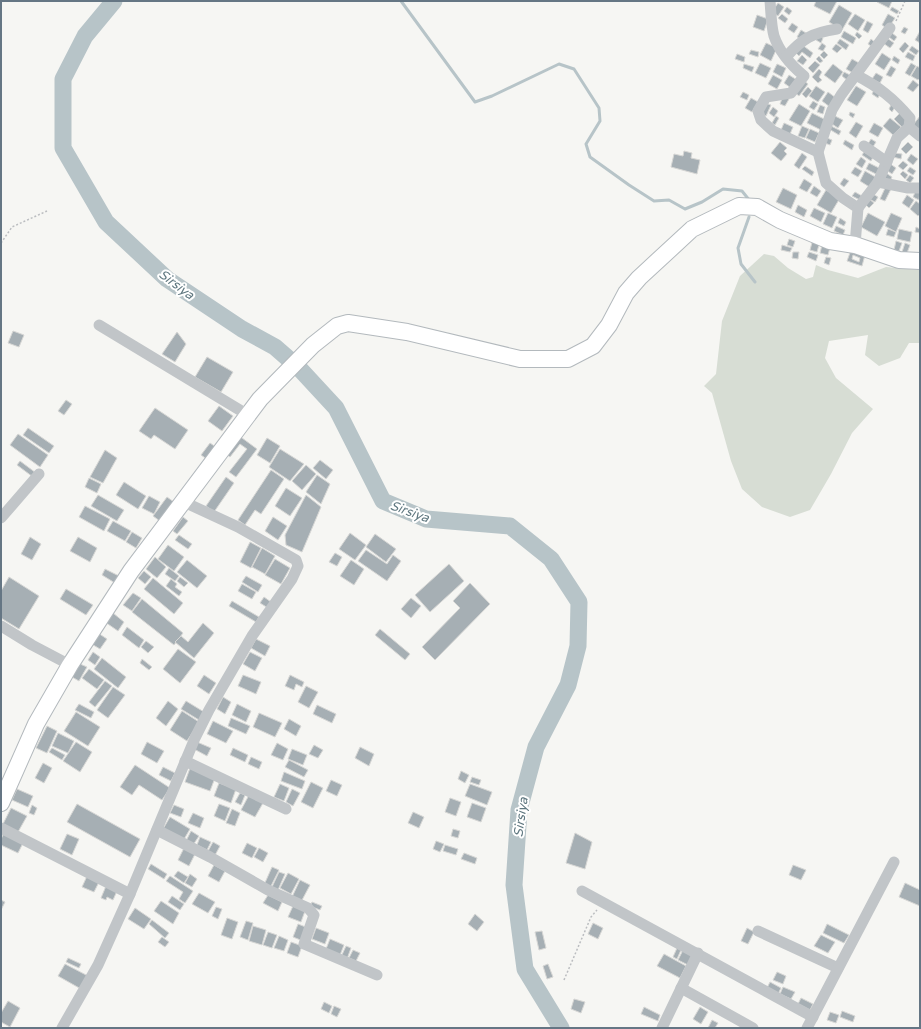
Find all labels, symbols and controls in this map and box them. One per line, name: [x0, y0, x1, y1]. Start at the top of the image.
water label: Sirsiya: [156, 266, 198, 304]
water label: Sirsiya: [388, 498, 432, 526]
water label: Sirsiya: [510, 796, 532, 838]

